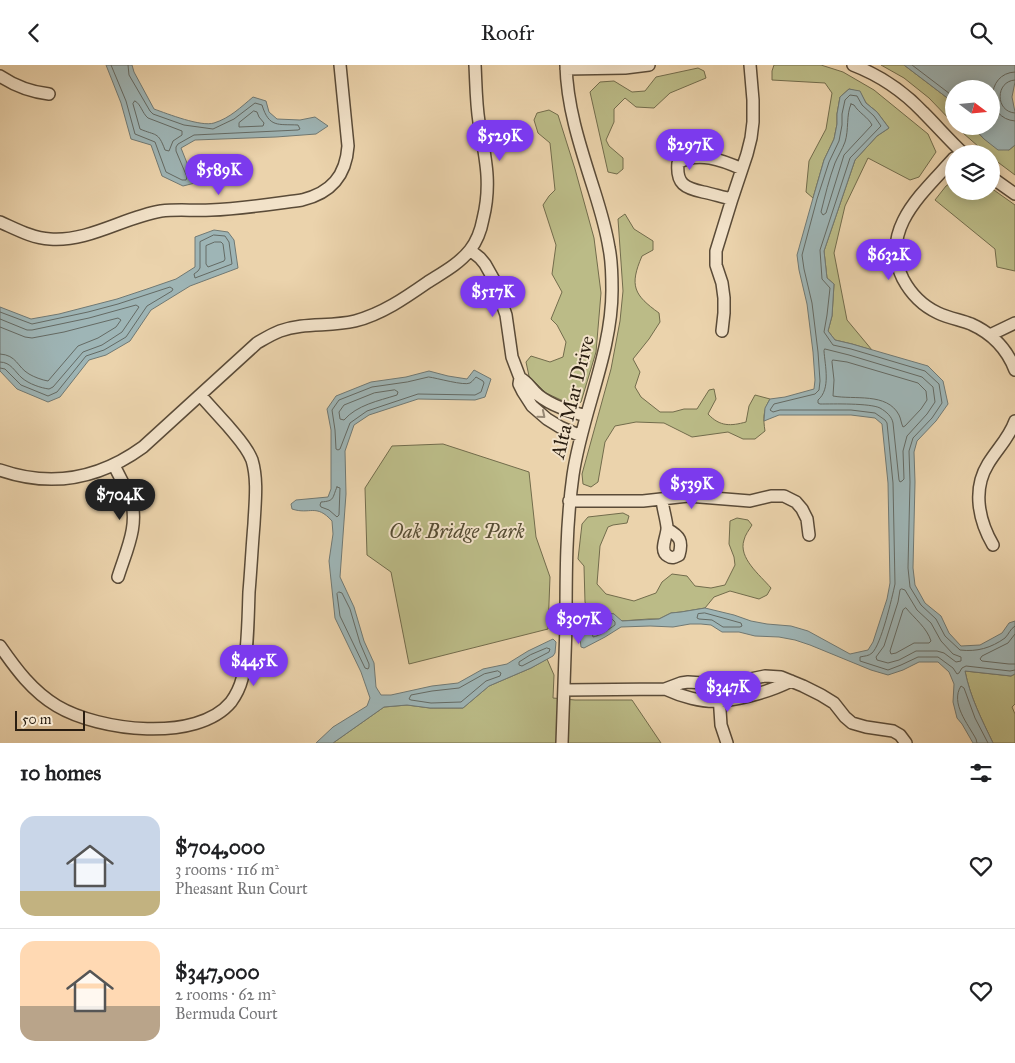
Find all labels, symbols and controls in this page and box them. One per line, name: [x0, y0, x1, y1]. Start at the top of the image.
icon: back: [20, 19, 48, 47]
text: Roofr: [481, 19, 534, 46]
icon: search: [967, 19, 995, 47]
north arrow: [945, 80, 1000, 135]
map controls: [945, 80, 1000, 200]
pin: $529K: [465, 119, 535, 162]
text: $529K: [478, 126, 522, 145]
pin: $297K: [655, 129, 725, 171]
text: $297K: [667, 135, 713, 154]
button: layers: [945, 145, 1000, 200]
pin: $589K: [184, 153, 254, 196]
text: $589K: [196, 160, 242, 179]
pin: $632K: [854, 239, 924, 281]
text: $632K: [867, 245, 911, 264]
pin: $517K: [458, 275, 528, 318]
text: $517K: [471, 282, 515, 301]
street label: Alta Mar Drive: [545, 333, 599, 462]
one-way arrow: [536, 409, 545, 418]
pin: $539K: [657, 467, 727, 510]
text: $539K: [670, 474, 714, 493]
pin: $704K: [85, 479, 155, 521]
text: $704K: [96, 485, 144, 504]
park label: Oak Bridge Park: [389, 519, 525, 543]
pin: $307K: [544, 603, 614, 645]
text: $307K: [556, 609, 602, 628]
pin: $445K: [219, 645, 289, 687]
text: $445K: [231, 651, 277, 670]
pin: $347K: [693, 671, 763, 713]
text: $347K: [706, 677, 750, 696]
scale bar: [15, 708, 85, 731]
text: 50 m: [22, 711, 51, 728]
icon: filters: [967, 759, 995, 787]
text: 10 homes: [20, 760, 101, 786]
text: $704,000: [175, 834, 265, 860]
icon: home: [60, 836, 120, 896]
icon: heart: [967, 852, 995, 880]
text: 3 rooms · 116 m²: [175, 860, 279, 879]
text: Pheasant Run Court: [175, 879, 308, 898]
text: $347,000: [175, 959, 260, 985]
icon: home: [60, 961, 120, 1021]
icon: heart: [967, 977, 995, 1005]
text: 2 rooms · 62 m²: [175, 985, 276, 1004]
text: Bermuda Court: [175, 1004, 278, 1023]

